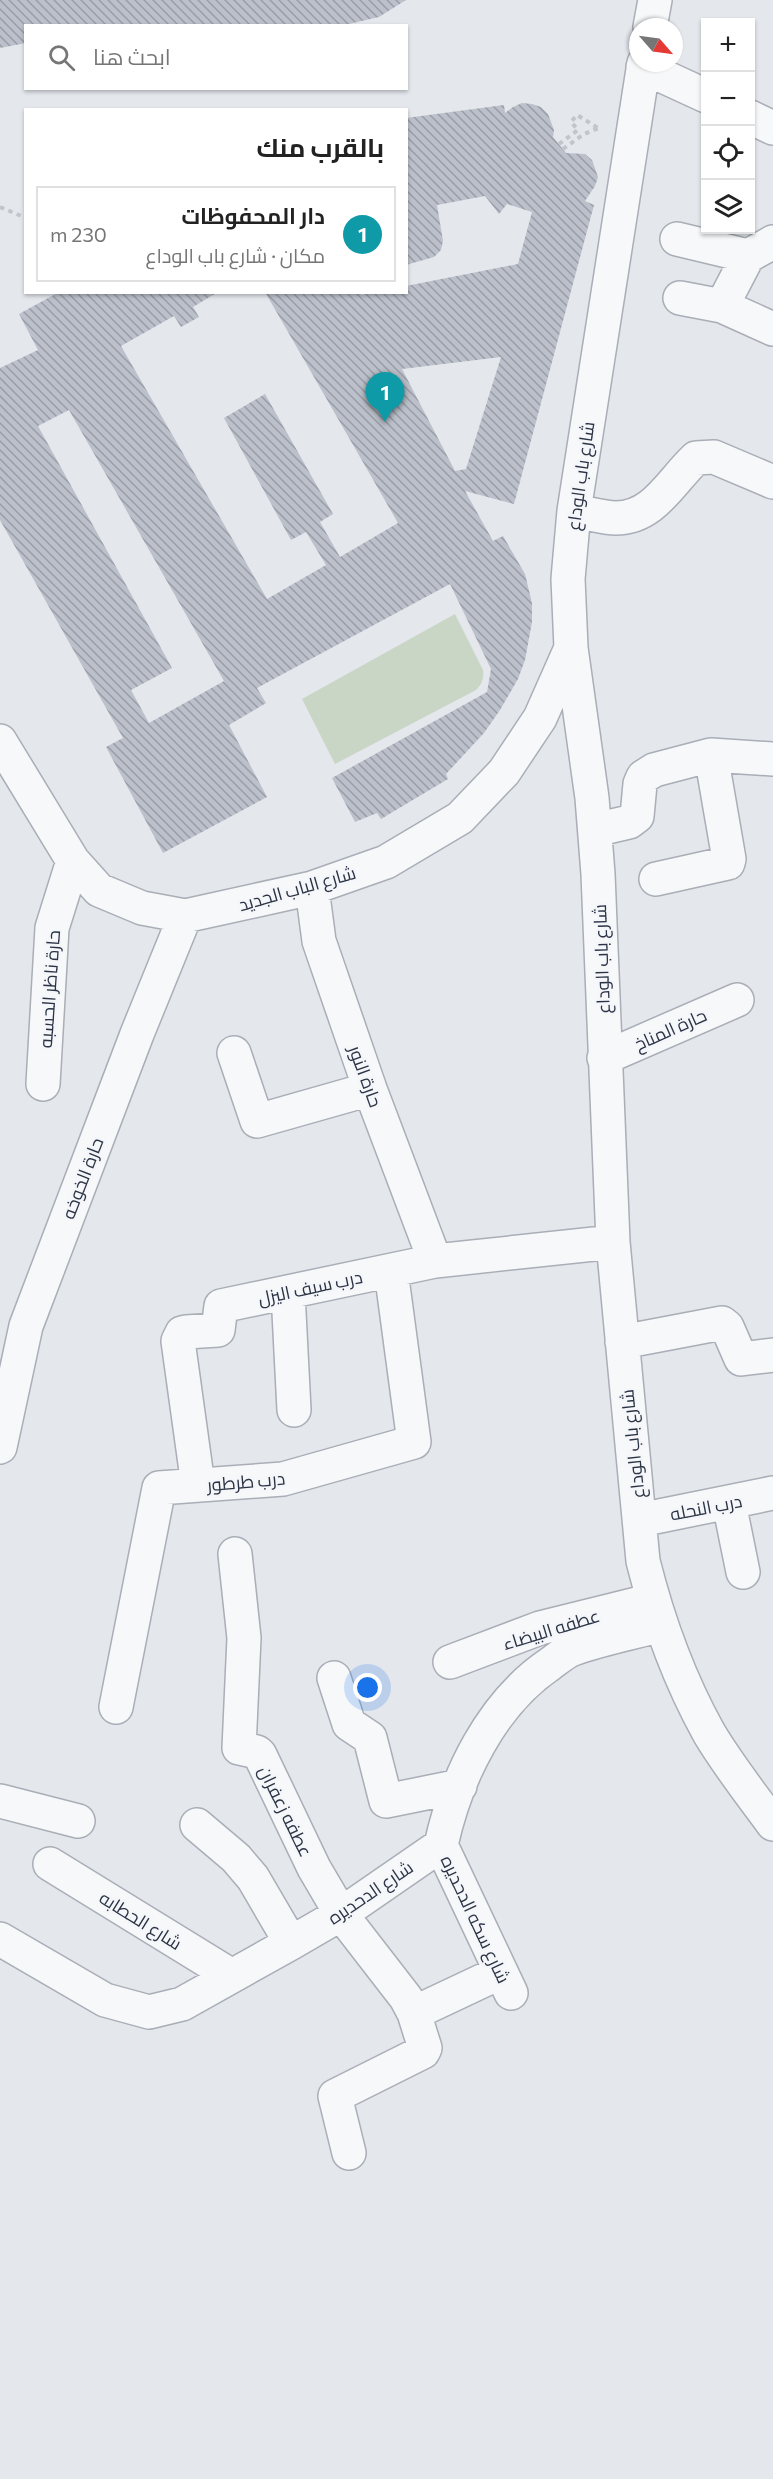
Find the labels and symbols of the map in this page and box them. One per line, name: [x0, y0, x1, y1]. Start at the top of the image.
north arrow: [629, 18, 683, 72]
pin: 1: [366, 372, 404, 422]
street label: شارع باب الوداع: [561, 420, 601, 532]
street label: شارع الباب الجديد: [236, 861, 359, 917]
street label: شارع باب الوداع: [588, 904, 616, 1014]
street label: حارة ناظر الحسبه: [34, 929, 65, 1049]
street label: حارة المناخ: [630, 1003, 710, 1057]
street label: حارة النور: [343, 1041, 387, 1110]
street label: حارة الخوخه: [56, 1134, 109, 1222]
street label: درب سيف اليزل: [256, 1265, 364, 1310]
street label: شارع باب الوداع: [615, 1388, 651, 1500]
street label: درب طرطور: [205, 1467, 286, 1496]
street label: درب النحله: [668, 1489, 744, 1526]
street label: عطفه البيضاء: [500, 1604, 602, 1654]
your location: [353, 1673, 382, 1702]
street label: عطفه زعفران: [254, 1762, 318, 1861]
street label: شارع سكه الدحديره: [435, 1852, 515, 1987]
street label: شارع الدحديره: [323, 1855, 418, 1930]
street label: شارع الحطابه: [95, 1886, 186, 1956]

